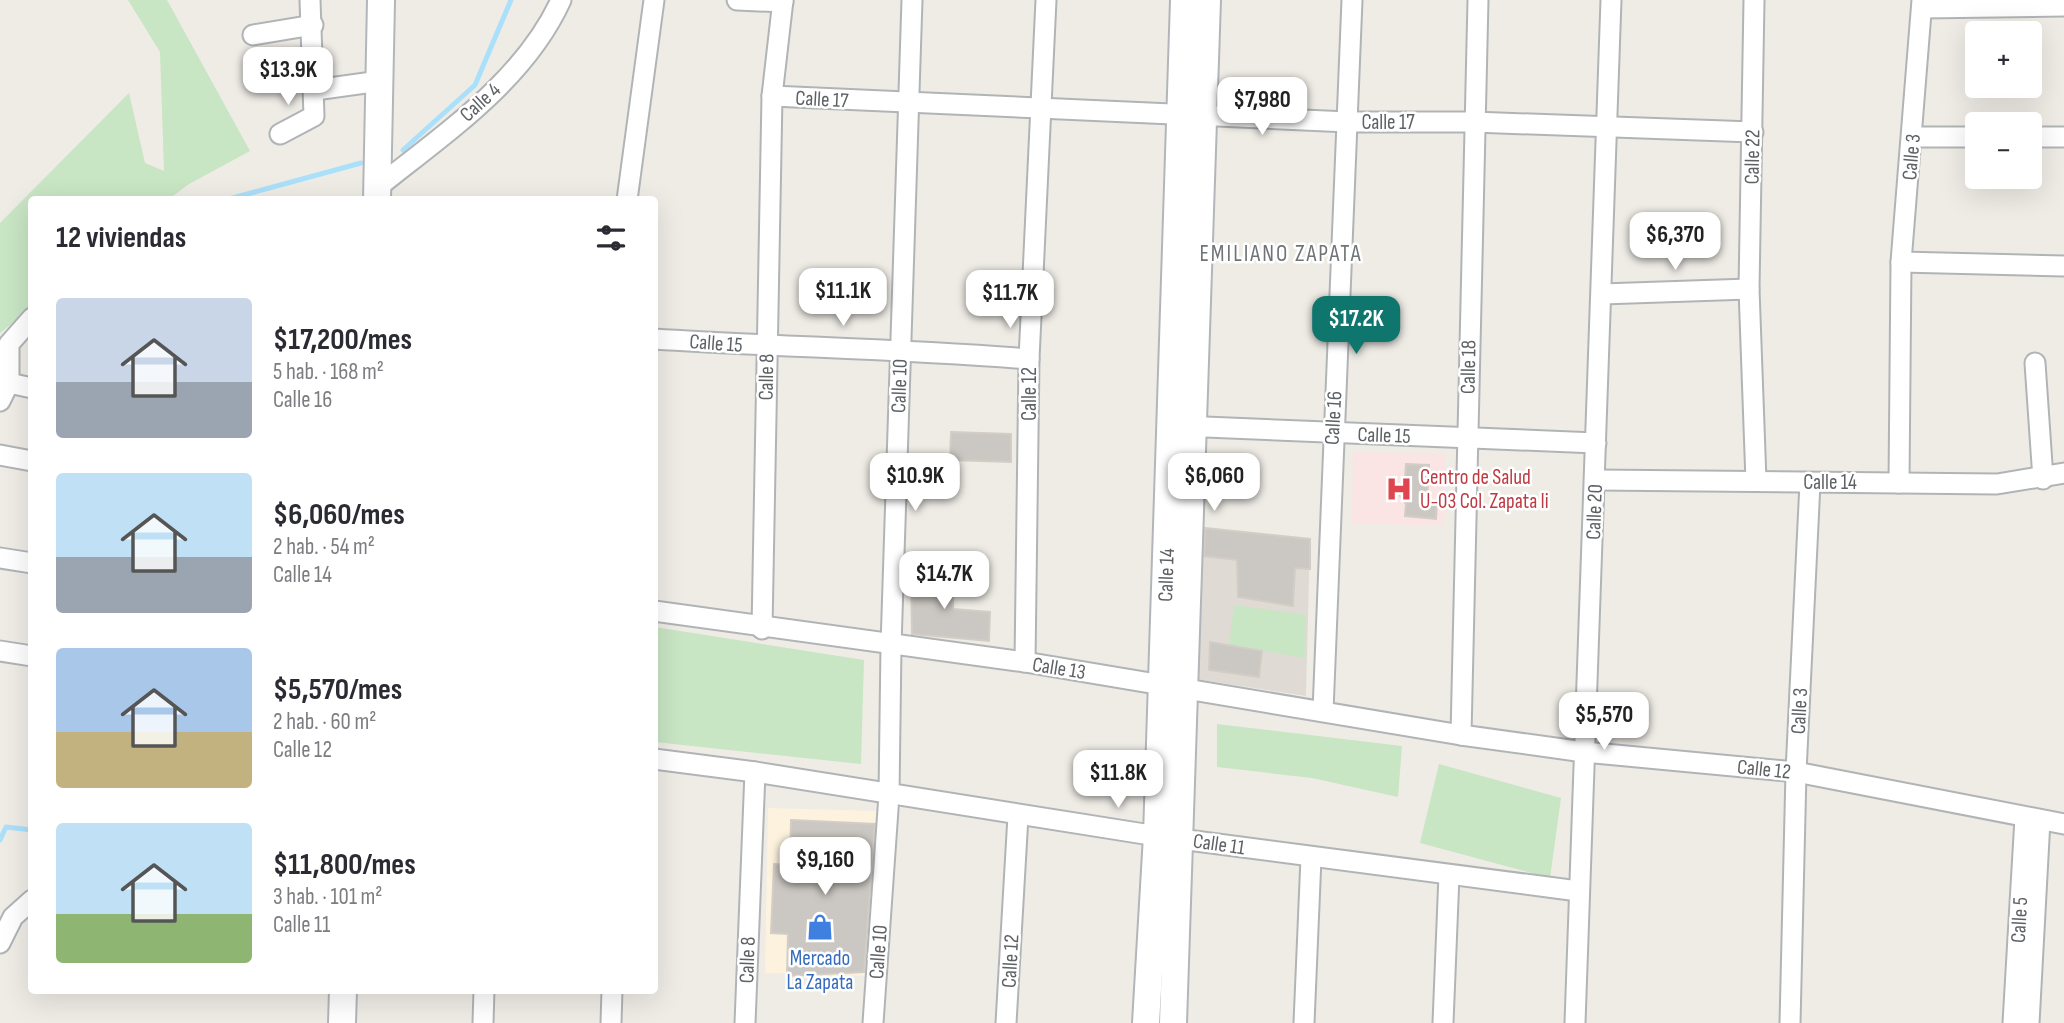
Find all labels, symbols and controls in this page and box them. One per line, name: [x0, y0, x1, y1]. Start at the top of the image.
map controls: [1965, 21, 2042, 189]
button: +: [1965, 21, 2042, 98]
pin: $13.9K: [231, 48, 345, 107]
text: $13.9K: [259, 56, 317, 84]
street label: Calle 4: [455, 77, 506, 127]
pin: $7,980: [1205, 78, 1319, 137]
street label: Calle 17: [795, 86, 850, 113]
text: $7,980: [1233, 86, 1291, 114]
street label: Calle 17: [1361, 110, 1415, 135]
button: −: [1965, 112, 2042, 189]
street label: Calle 22: [1740, 129, 1765, 185]
street label: Calle 3: [1897, 133, 1926, 181]
pin: $6,370: [1618, 212, 1732, 272]
icon: filters: [592, 219, 630, 257]
text: 12 viviendas: [56, 220, 186, 256]
text: $6,370: [1646, 221, 1704, 249]
district label: EMILIANO ZAPATA: [1199, 240, 1363, 268]
pin: $11.1K: [786, 268, 900, 328]
pin: $11.7K: [953, 270, 1067, 330]
text: $11.1K: [815, 277, 871, 305]
text: $11.7K: [982, 279, 1038, 307]
pin: $17.2K: [1299, 296, 1413, 356]
text: $17.2K: [1328, 305, 1384, 333]
text: $17,200/mes: [273, 322, 412, 358]
icon: home: [112, 326, 196, 410]
street label: Calle 15: [689, 329, 743, 358]
street label: Calle 18: [1456, 340, 1481, 394]
street label: Calle 8: [754, 353, 779, 401]
text: 5 hab. · 168 m²: [273, 358, 384, 386]
street label: Calle 10: [886, 358, 913, 414]
street label: Calle 12: [1017, 367, 1042, 421]
text: Calle 16: [273, 386, 332, 414]
street label: Calle 16: [1320, 390, 1347, 446]
street label: Calle 15: [1357, 422, 1411, 449]
pin: $10.9K: [858, 454, 972, 513]
pin: $6,060: [1157, 454, 1271, 513]
text: $10.9K: [886, 462, 944, 490]
text: $6,060: [1184, 462, 1244, 490]
place label: Centro de Salud U-03 Col. Zapata Ii: [1420, 465, 1549, 514]
street label: Calle 14: [1803, 470, 1857, 495]
hospital icon: Centro de Salud U-03 Col. Zapata Ii: [1384, 474, 1414, 504]
street label: Calle 20: [1581, 484, 1608, 540]
text: $6,060/mes: [273, 497, 405, 533]
icon: home: [112, 501, 196, 585]
text: 2 hab. · 54 m²: [273, 533, 375, 561]
street label: Calle 14: [1153, 548, 1180, 602]
pin: $14.7K: [887, 552, 1001, 611]
text: $14.7K: [915, 560, 973, 588]
text: Calle 14: [273, 561, 332, 589]
street label: Calle 13: [1030, 652, 1087, 685]
text: $5,570/mes: [273, 672, 402, 708]
icon: home: [112, 676, 196, 760]
street label: Calle 3: [1786, 687, 1813, 735]
pin: $5,570: [1547, 692, 1661, 752]
text: $5,570: [1575, 701, 1633, 729]
text: 2 hab. · 60 m²: [273, 708, 376, 736]
text: Calle 12: [273, 736, 332, 764]
pin: $11.8K: [1061, 750, 1175, 810]
street label: Calle 12: [1736, 754, 1792, 785]
text: $11.8K: [1089, 759, 1147, 787]
street label: Calle 11: [1191, 828, 1247, 861]
pin: $9,160: [768, 838, 882, 897]
text: $9,160: [796, 846, 854, 874]
text: $11,800/mes: [273, 847, 416, 883]
icon: home: [112, 851, 196, 935]
text: 3 hab. · 101 m²: [273, 883, 383, 911]
street label: Calle 5: [2006, 896, 2033, 944]
text: Calle 11: [273, 911, 330, 939]
shop icon: Mercado La Zapata: [805, 912, 835, 942]
street label: Calle 10: [864, 924, 893, 980]
street label: Calle 12: [997, 934, 1024, 989]
street label: Calle 8: [734, 936, 761, 984]
place label: Mercado La Zapata: [787, 946, 853, 995]

